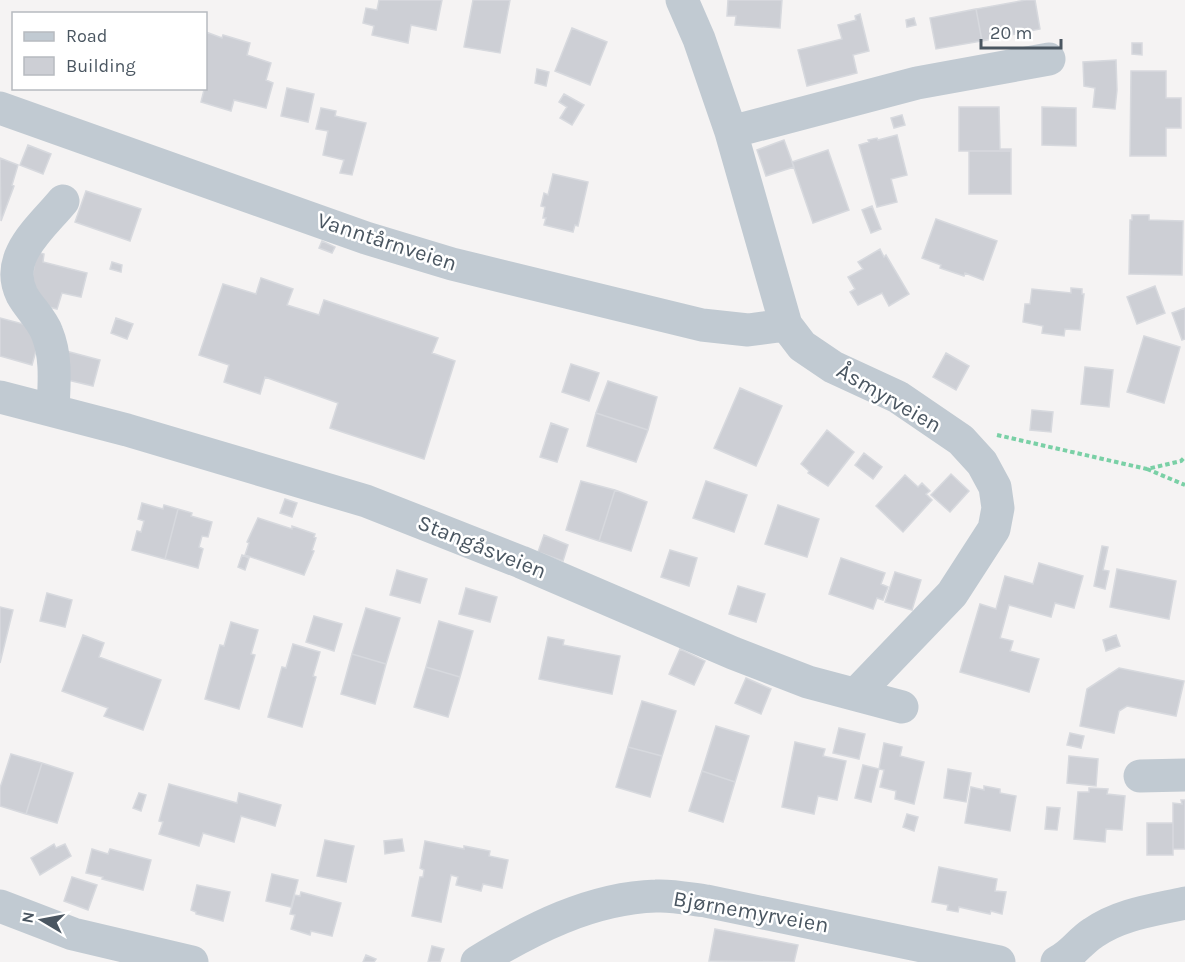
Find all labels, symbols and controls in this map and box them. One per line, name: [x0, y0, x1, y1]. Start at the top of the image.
legend: [12, 12, 207, 90]
scale bar: [981, 12, 1060, 50]
text: 20 m: [990, 22, 1032, 44]
text: Road: [66, 25, 107, 47]
text: Building: [66, 55, 136, 77]
street label: Vanntårnveien: [314, 207, 460, 277]
street label: Åsmyrveien: [832, 357, 946, 438]
street label: Stangåsveien: [414, 509, 550, 585]
street label: Bjørnemyrveien: [671, 886, 831, 938]
north arrow: [12, 890, 72, 950]
text: N: [17, 910, 38, 925]

